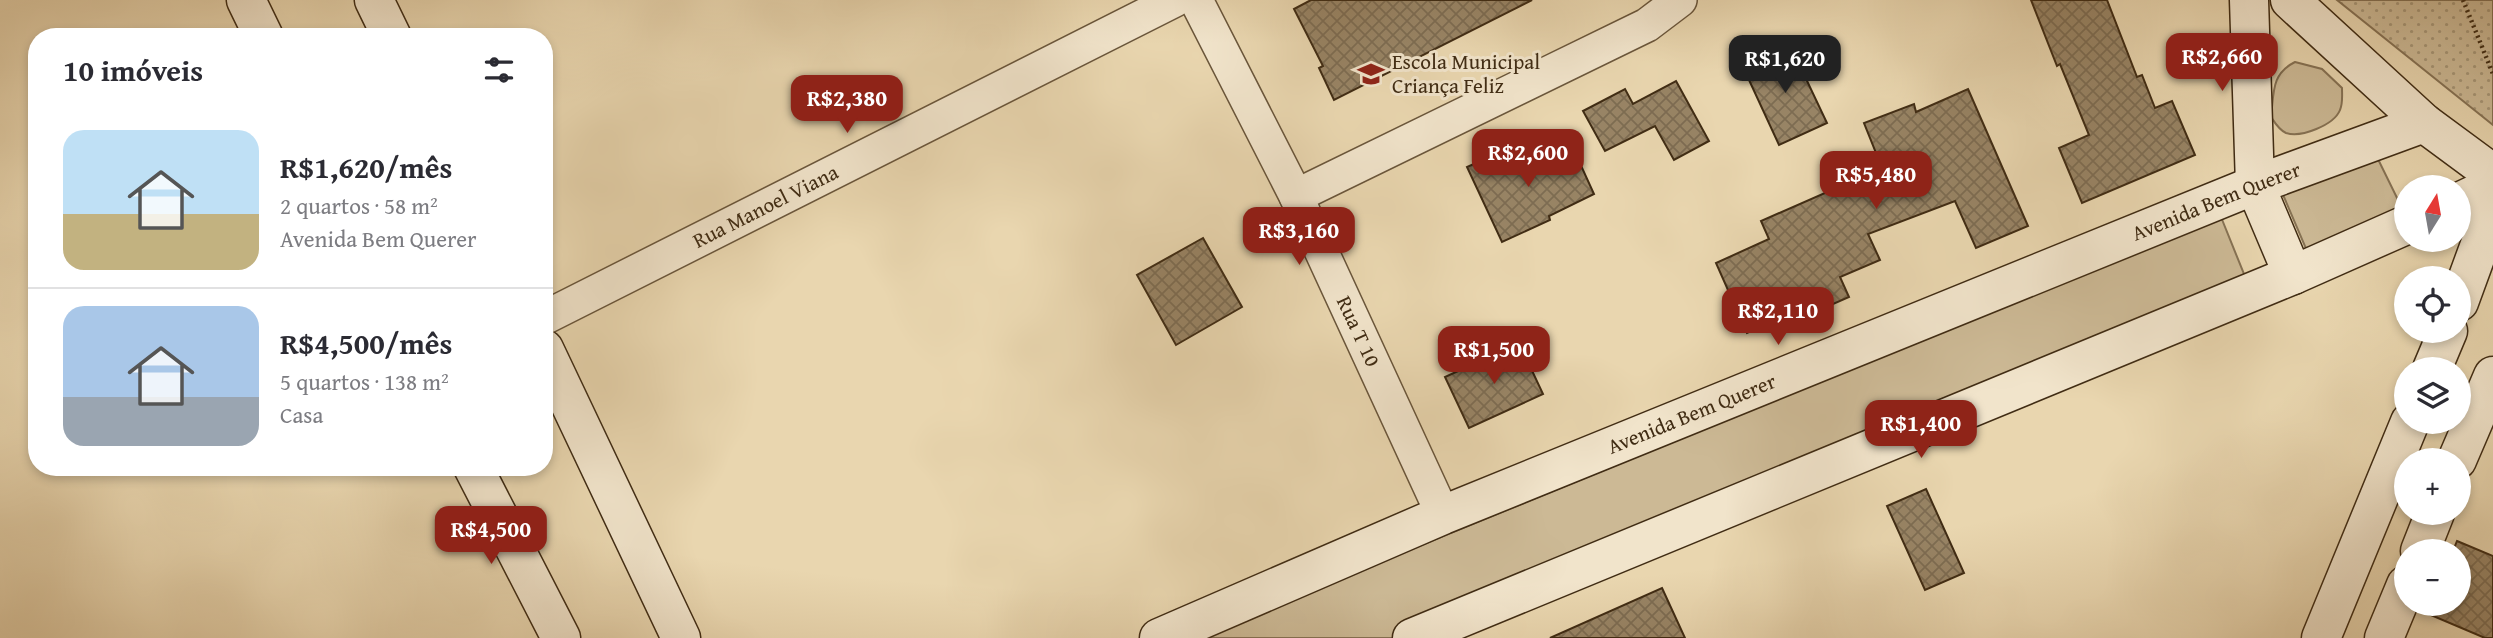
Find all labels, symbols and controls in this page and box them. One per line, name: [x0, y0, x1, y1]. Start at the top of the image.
pin: R$2,660: [2157, 34, 2287, 93]
pin: R$1,620: [1720, 36, 1850, 95]
text: R$2,660: [2182, 39, 2262, 72]
text: R$1,620: [1745, 41, 1825, 74]
place label: Escola Municipal Criança Feliz: [1392, 46, 1540, 101]
text: 10 imóveis: [63, 48, 203, 92]
icon: filters: [480, 51, 518, 89]
school or university icon: Escola Municipal Criança Feliz: [1356, 59, 1386, 89]
pin: R$2,380: [782, 76, 912, 135]
text: R$2,380: [807, 81, 887, 114]
pin: R$2,600: [1463, 130, 1593, 189]
text: R$2,600: [1488, 135, 1568, 168]
text: R$1,620/mês: [280, 145, 452, 189]
pin: R$5,480: [1811, 152, 1941, 211]
street label: Avenida Bem Querer: [2127, 153, 2305, 248]
street label: Rua Manoel Viana: [687, 156, 843, 256]
text: R$5,480: [1836, 157, 1916, 190]
icon: home: [119, 158, 203, 242]
north arrow: [2394, 175, 2471, 252]
map controls: [2394, 175, 2471, 616]
text: 2 quartos · 58 m²: [280, 189, 438, 222]
pin: R$3,160: [1234, 208, 1364, 267]
text: R$3,160: [1259, 213, 1339, 246]
text: Avenida Bem Querer: [280, 222, 476, 255]
button: locate: [2394, 266, 2471, 343]
pin: R$2,110: [1713, 288, 1843, 347]
street label: Rua T 10: [1329, 291, 1389, 371]
text: R$2,110: [1738, 293, 1818, 326]
text: R$4,500/mês: [280, 321, 452, 365]
pin: R$1,500: [1429, 326, 1559, 386]
text: R$1,500: [1454, 332, 1534, 365]
icon: home: [119, 334, 203, 418]
button: layers: [2394, 357, 2471, 434]
text: 5 quartos · 138 m²: [280, 365, 449, 398]
street label: Avenida Bem Querer: [1603, 365, 1781, 462]
text: Casa: [280, 398, 323, 431]
pin: R$1,400: [1856, 400, 1986, 460]
text: R$1,400: [1881, 406, 1961, 439]
button: +: [2394, 448, 2471, 525]
pin: R$4,500: [426, 506, 556, 566]
text: R$4,500: [451, 512, 531, 545]
button: −: [2394, 539, 2471, 616]

